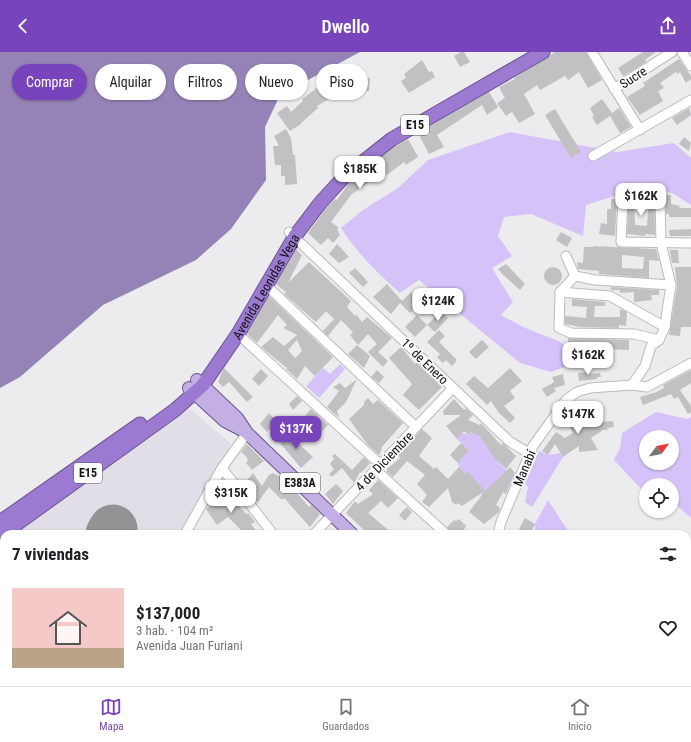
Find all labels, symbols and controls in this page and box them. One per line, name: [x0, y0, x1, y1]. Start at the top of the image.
icon: back: [12, 15, 34, 37]
icon: share: [657, 15, 679, 37]
text: Dwello: [321, 16, 370, 37]
street label: Sucre: [617, 63, 650, 92]
chip: Comprar: [12, 64, 87, 100]
chip: Alquilar: [95, 64, 166, 100]
chip: Filtros: [174, 64, 237, 100]
chip: Nuevo: [245, 64, 308, 100]
chip: Piso: [316, 64, 368, 100]
road number: E15: [401, 115, 429, 135]
pin: $185K: [332, 156, 388, 190]
text: $185K: [343, 161, 377, 176]
pin: $162K: [613, 183, 669, 217]
text: $162K: [624, 188, 658, 203]
street label: Avenida Leonidas Vega: [230, 231, 303, 342]
pin: $124K: [410, 288, 466, 322]
text: $124K: [421, 293, 455, 308]
street label: 1º de Enero: [398, 335, 451, 387]
pin: $162K: [560, 342, 616, 376]
text: $162K: [571, 347, 605, 362]
pin: $147K: [550, 401, 606, 435]
text: $147K: [561, 406, 595, 421]
pin: $137K: [268, 416, 324, 450]
text: $137K: [279, 421, 313, 436]
street label: 4 de Diciembre: [352, 429, 416, 494]
north arrow: [639, 430, 679, 470]
map controls: [639, 430, 679, 518]
street label: Manabí: [510, 447, 539, 489]
road number: E15: [74, 463, 102, 483]
road number: E383A: [280, 473, 320, 493]
button: locate: [639, 478, 679, 518]
pin: $315K: [203, 480, 259, 514]
text: $315K: [214, 485, 248, 500]
icon: filters: [657, 543, 679, 565]
text: 7 viviendas: [12, 544, 89, 564]
text: $137,000: [136, 603, 200, 623]
icon: home: [44, 604, 92, 652]
icon: heart: [657, 617, 679, 639]
text: 3 hab. · 104 m²: [136, 623, 213, 638]
text: Avenida Juan Furiani: [136, 638, 243, 653]
tab: Mapa: [99, 696, 124, 733]
tab: Guardados: [322, 696, 369, 733]
tab: Inicio: [568, 696, 592, 733]

